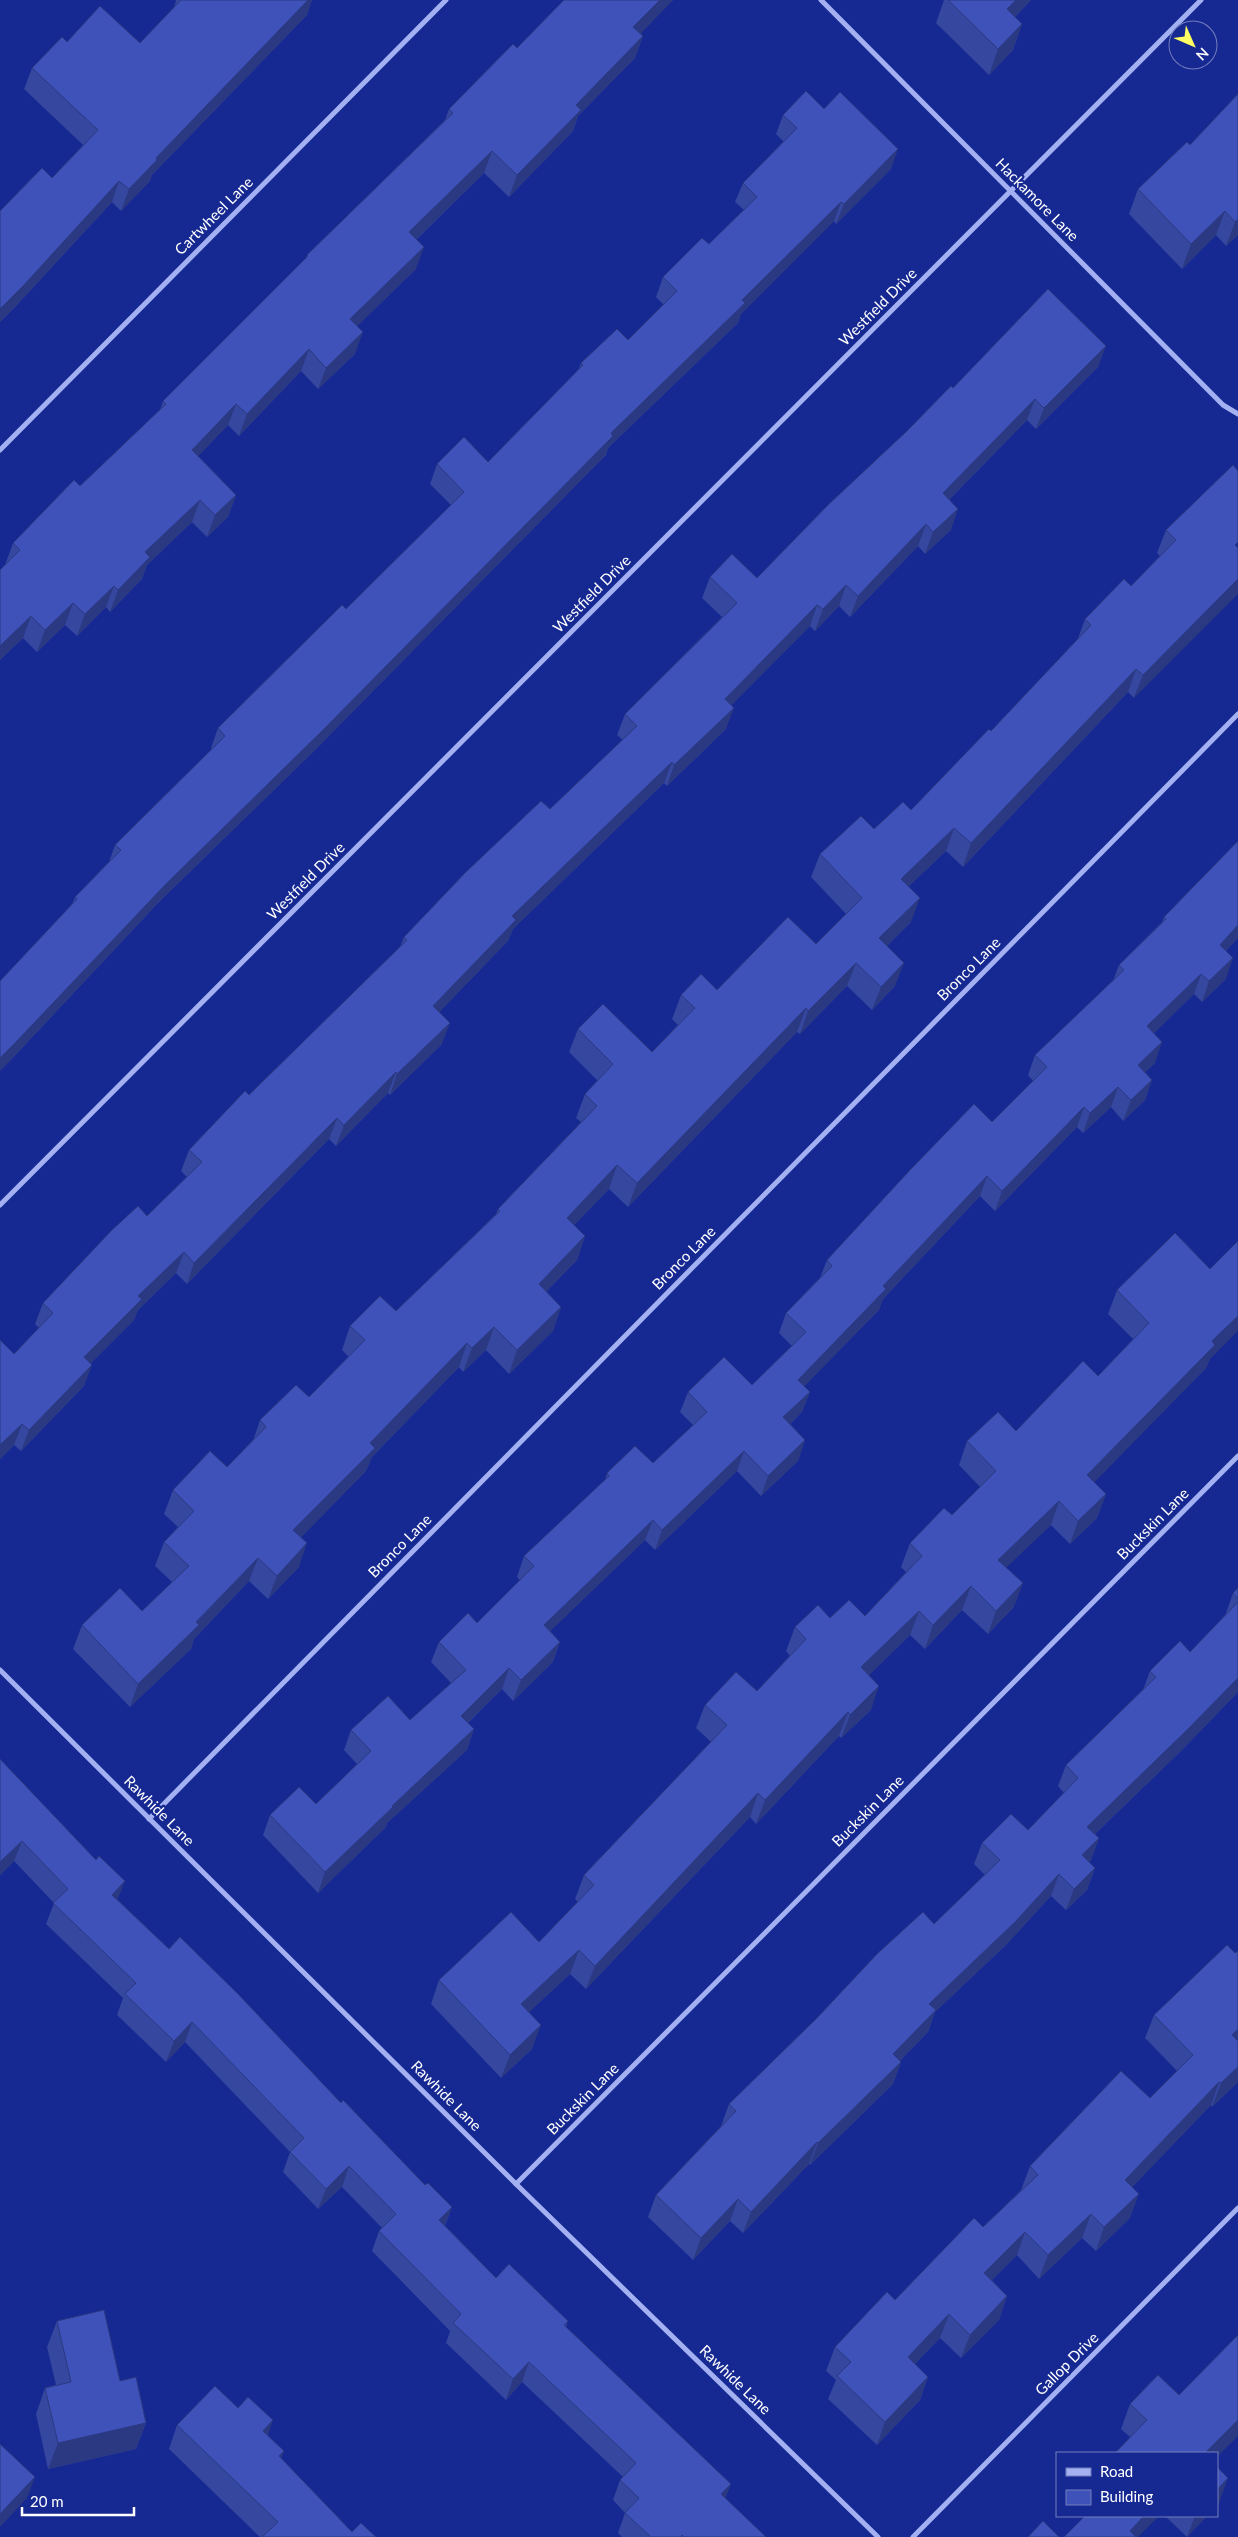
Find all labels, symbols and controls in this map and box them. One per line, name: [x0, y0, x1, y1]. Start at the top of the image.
north arrow: [1168, 20, 1218, 70]
text: N: [1193, 45, 1212, 64]
street label: Hackamore Lane: [992, 154, 1083, 245]
street label: Cartwheel Lane: [170, 172, 256, 258]
street label: Westfield Drive: [835, 264, 920, 349]
street label: Westfield Drive: [549, 551, 634, 636]
street label: Westfield Drive: [263, 838, 348, 923]
street label: Bronco Lane: [933, 933, 1004, 1004]
street label: Bronco Lane: [648, 1222, 719, 1293]
street label: Buckskin Lane: [1113, 1484, 1192, 1563]
street label: Bronco Lane: [364, 1510, 435, 1581]
street label: Rawhide Lane: [121, 1771, 199, 1849]
street label: Buckskin Lane: [828, 1771, 907, 1850]
street label: Rawhide Lane: [408, 2056, 486, 2134]
street label: Buckskin Lane: [543, 2059, 622, 2138]
street label: Gallop Drive: [1031, 2328, 1102, 2399]
street label: Rawhide Lane: [696, 2341, 775, 2418]
legend: [1056, 2452, 1218, 2517]
text: Road: [1100, 2462, 1133, 2480]
scale bar: [22, 2484, 135, 2516]
text: Building: [1100, 2487, 1153, 2505]
text: 20 m: [30, 2492, 64, 2510]

